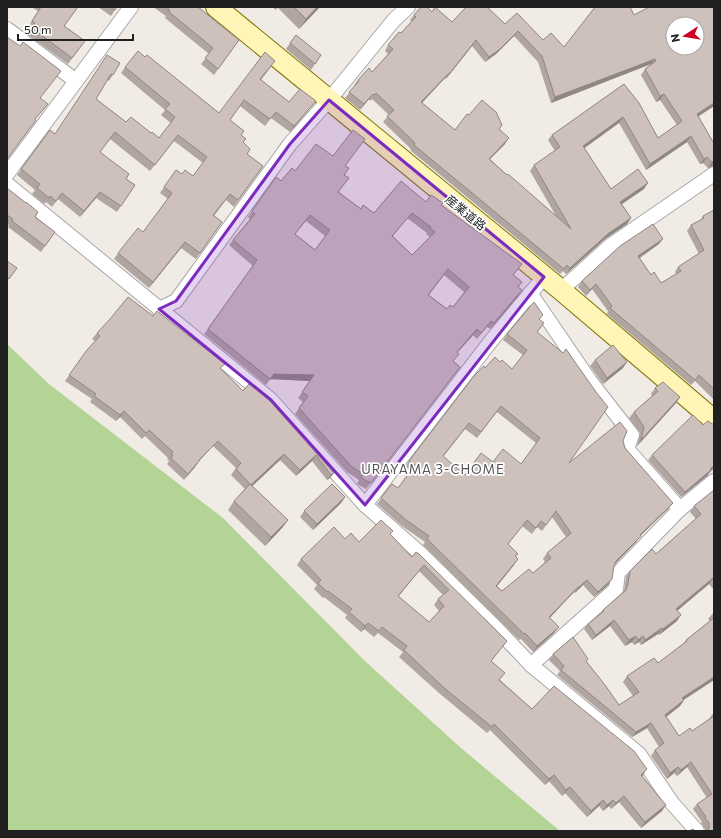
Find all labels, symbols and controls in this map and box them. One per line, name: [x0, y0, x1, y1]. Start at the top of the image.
scale bar: [18, 16, 133, 42]
north arrow: [665, 16, 705, 56]
text: 50 m: [24, 22, 52, 36]
text: N: [668, 33, 682, 44]
street label: 産業道路: [443, 191, 489, 233]
district label: URAYAMA 3-CHOME: [361, 461, 505, 477]

